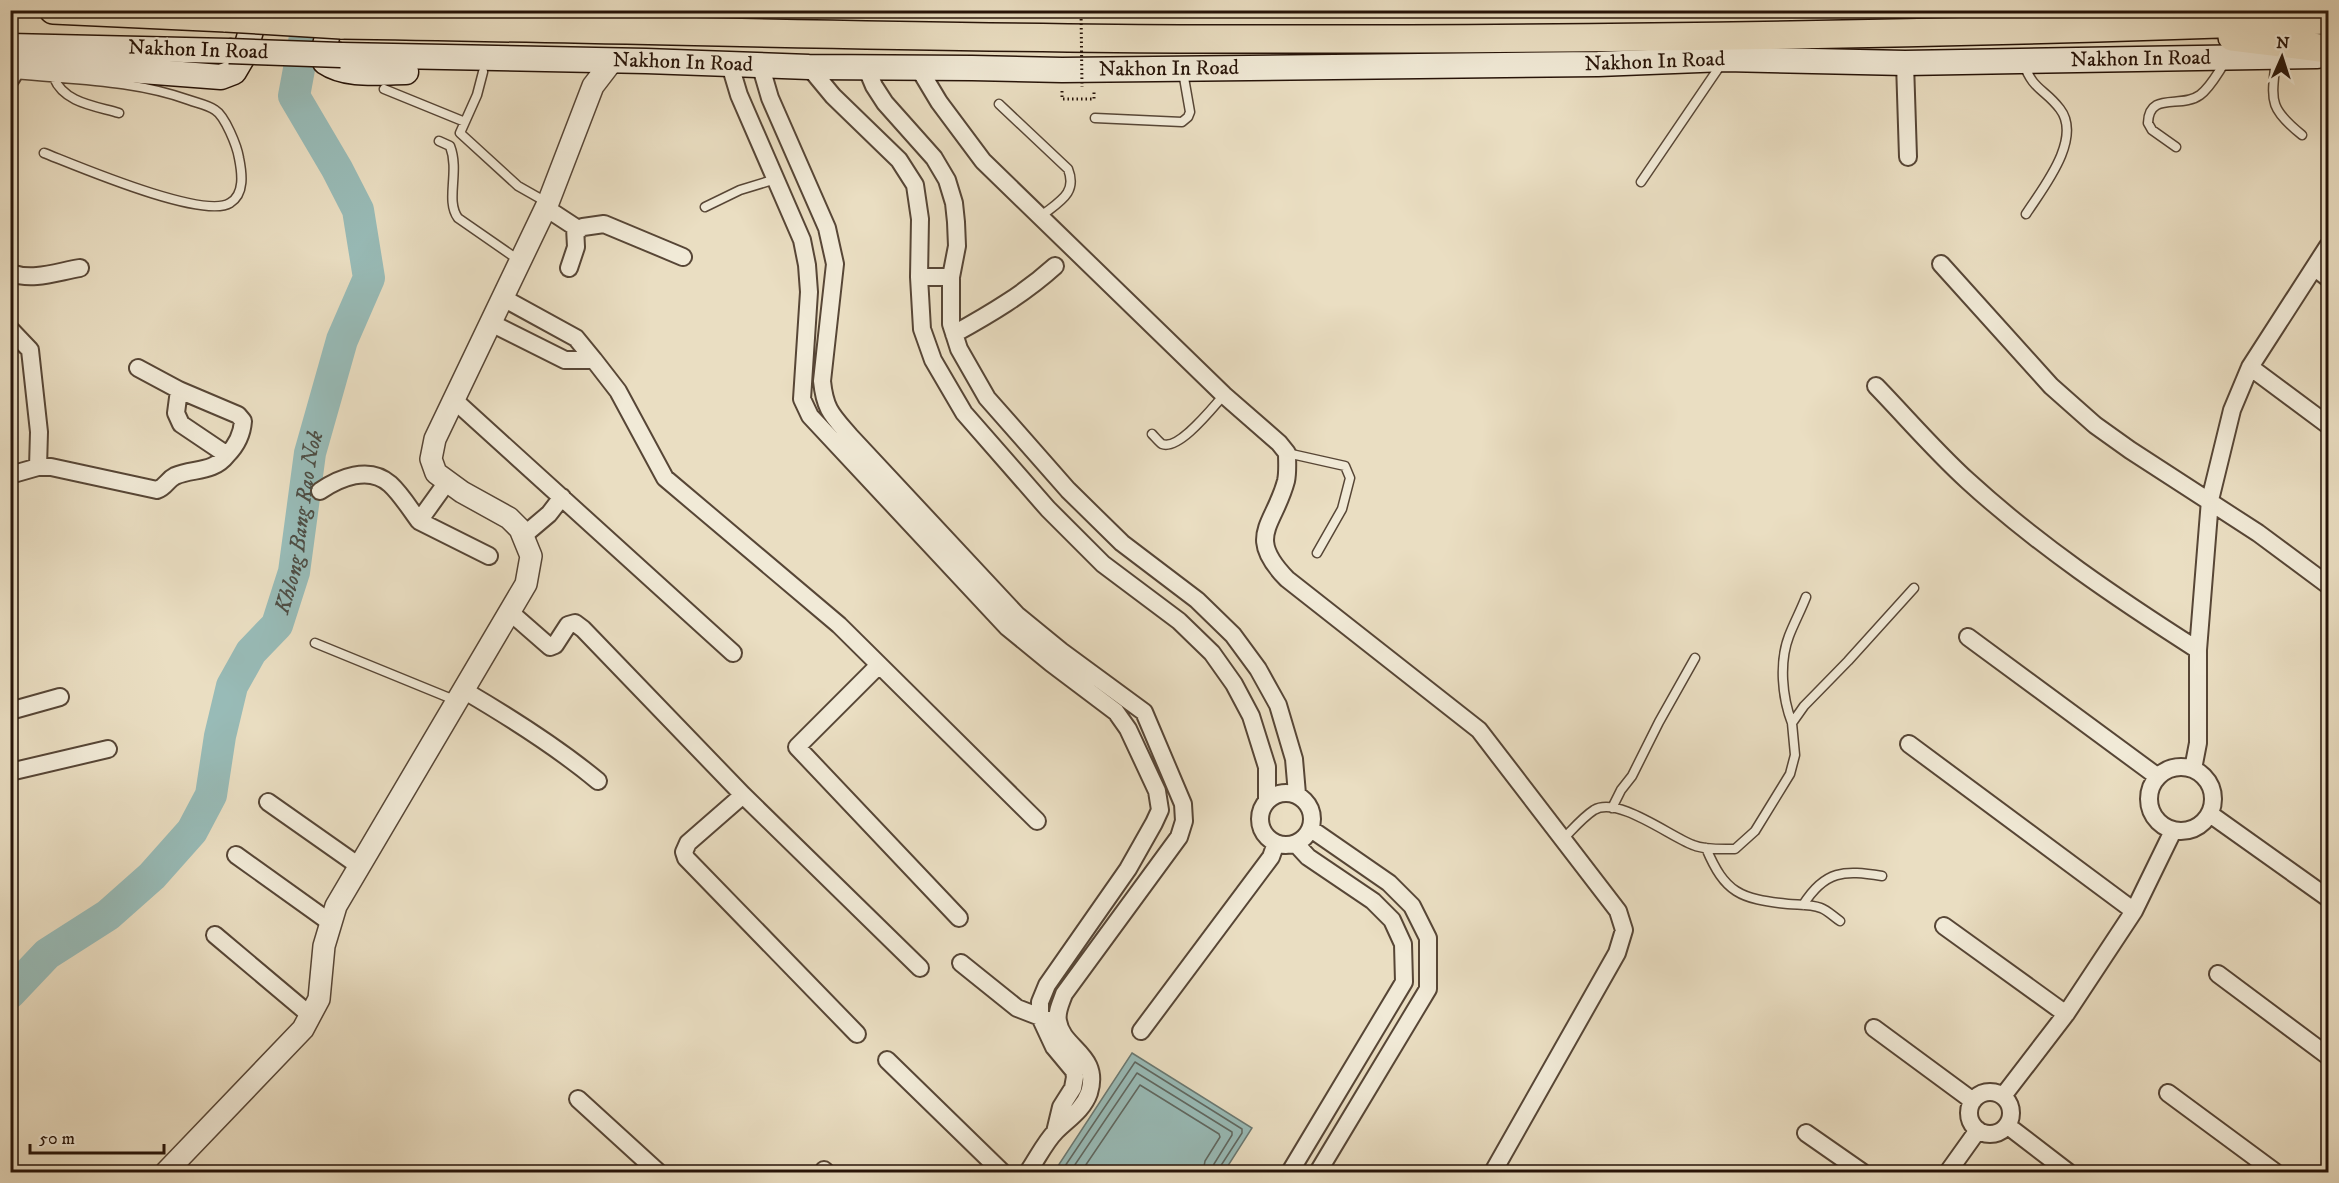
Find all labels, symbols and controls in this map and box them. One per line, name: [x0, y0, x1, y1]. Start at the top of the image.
north arrow: [2252, 27, 2312, 87]
text: N: [2276, 33, 2290, 53]
street label: Nakhon In Road: [127, 35, 269, 65]
street label: Nakhon In Road: [2070, 45, 2212, 73]
street label: Nakhon In Road: [1584, 46, 1726, 77]
street label: Nakhon In Road: [612, 47, 754, 78]
street label: Nakhon In Road: [1098, 55, 1240, 83]
water label: Khlong Bang Rao Nok: [268, 427, 329, 618]
scale bar: [30, 1117, 164, 1155]
text: 50 m: [39, 1128, 75, 1150]

